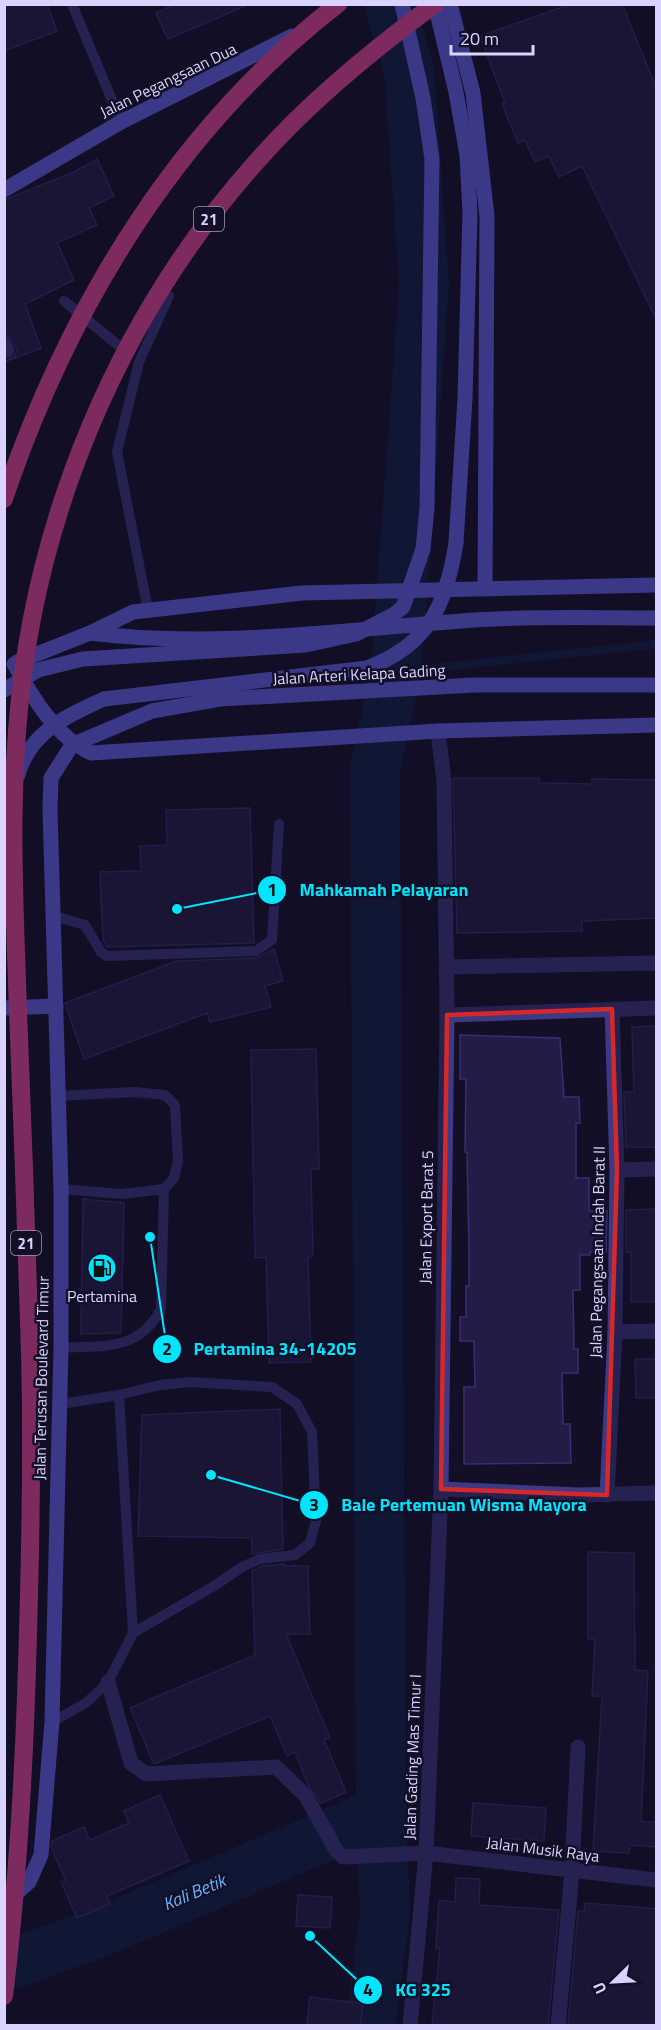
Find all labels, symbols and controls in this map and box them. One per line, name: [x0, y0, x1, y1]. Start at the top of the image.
scale bar: [451, 18, 534, 56]
text: 20 m: [460, 25, 499, 52]
street label: Jalan Pegangsaan Dua: [96, 36, 240, 124]
road number: 21: [194, 207, 224, 231]
street label: Jalan Arteri Kelapa Gading: [272, 657, 446, 691]
callout: Mahkamah Pelayaran: [257, 872, 480, 908]
text: 1: [267, 876, 277, 903]
text: Mahkamah Pelayaran: [300, 876, 468, 903]
street label: Jalan Pegangsaan Indah Barat II: [583, 1146, 611, 1358]
street label: Jalan Export Barat 5: [413, 1150, 439, 1284]
road number: 21: [11, 1231, 41, 1255]
fuel station icon: Pertamina: [86, 1252, 118, 1284]
street label: Jalan Terusan Boulevard Timur: [27, 1275, 55, 1480]
place label: Pertamina: [67, 1284, 137, 1308]
callout: Pertamina 34-14205: [152, 1331, 369, 1367]
text: 2: [162, 1335, 172, 1362]
text: Pertamina 34-14205: [194, 1335, 357, 1362]
callout: Bale Pertemuan Wisma Mayora: [299, 1487, 598, 1523]
text: 3: [309, 1491, 319, 1518]
text: Bale Pertemuan Wisma Mayora: [341, 1491, 587, 1518]
street label: Jalan Gading Mas Timur I: [397, 1674, 427, 1840]
street label: Jalan Musik Raya: [485, 1830, 601, 1868]
water label: Kali Betik: [158, 1866, 231, 1917]
north arrow: [583, 1952, 643, 2012]
callout: KG 325: [353, 1972, 463, 2008]
text: 4: [363, 1976, 373, 2003]
text: KG 325: [395, 1976, 451, 2003]
text: U: [586, 1978, 612, 1998]

